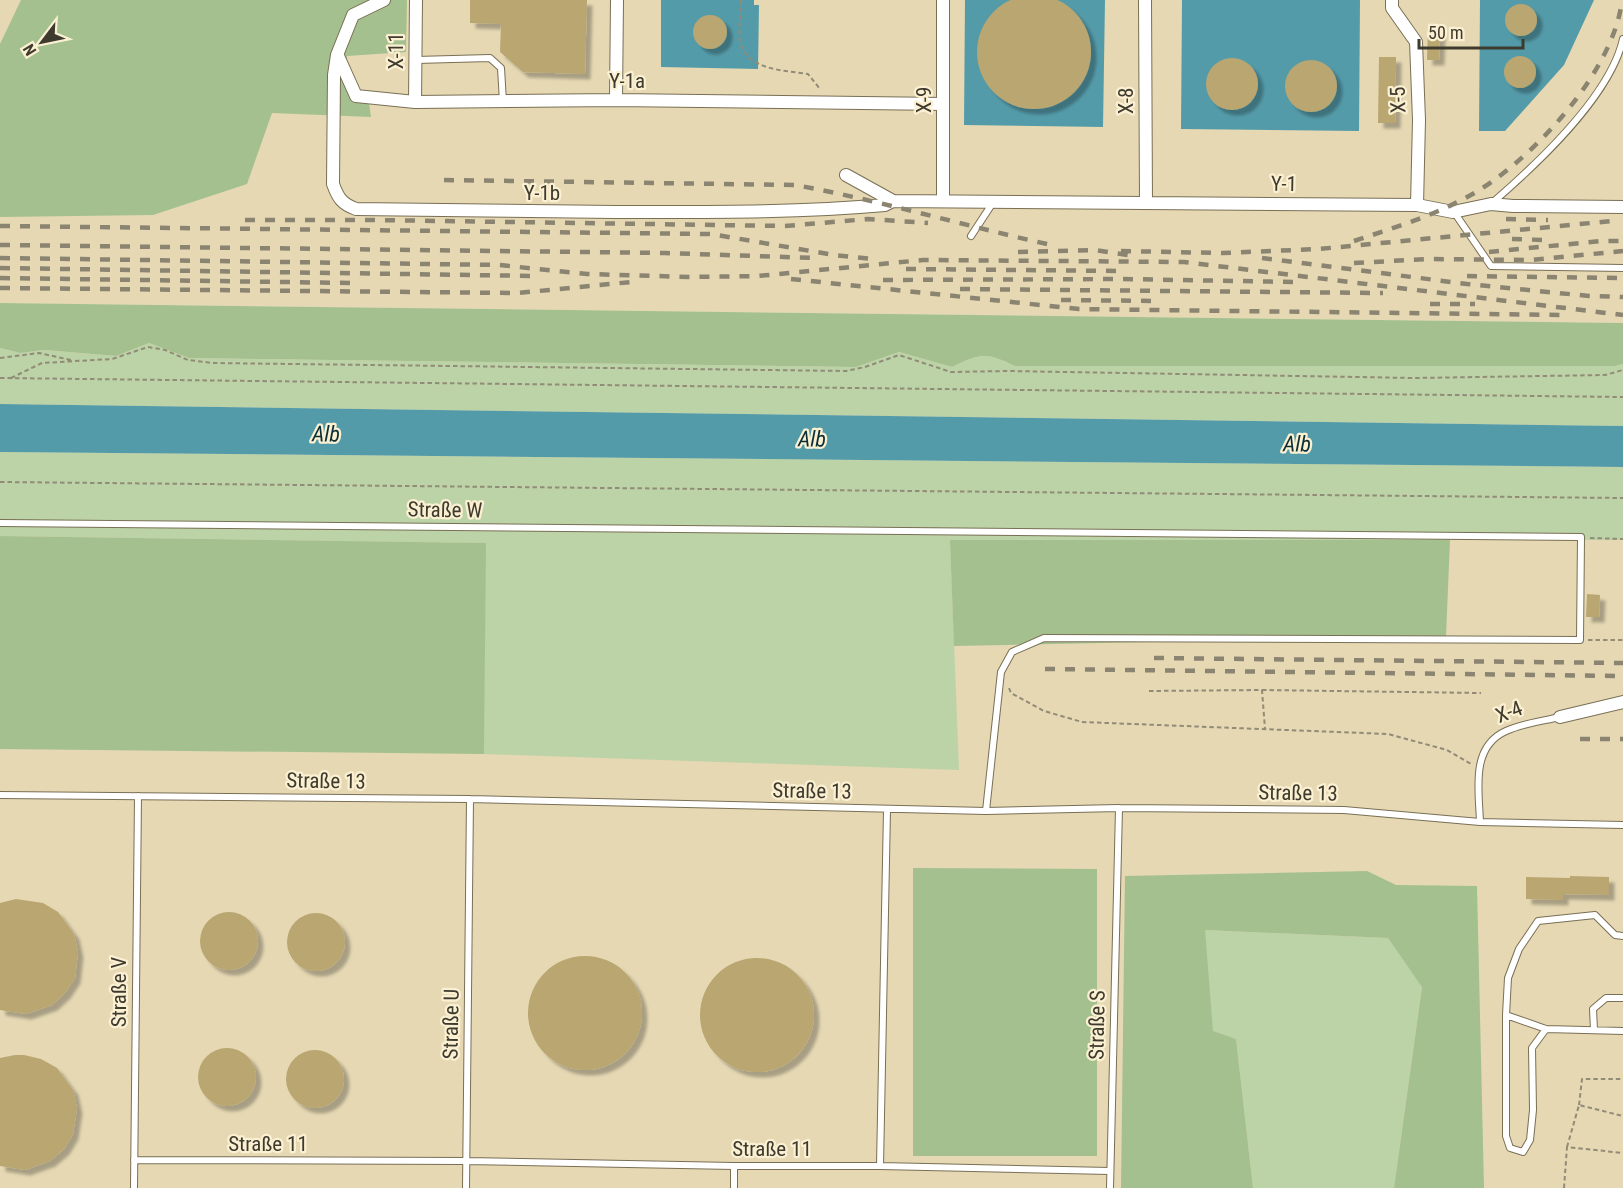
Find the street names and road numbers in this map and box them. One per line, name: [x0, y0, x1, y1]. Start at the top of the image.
street label: X-11: [384, 32, 408, 70]
street label: Y-1a: [609, 69, 645, 93]
street label: X-5: [1386, 86, 1410, 114]
street label: X-9: [912, 87, 936, 113]
street label: X-8: [1114, 88, 1138, 114]
street label: Y-1: [1271, 172, 1297, 196]
street label: Y-1b: [524, 181, 560, 205]
street label: Straße W: [407, 497, 483, 523]
street label: X-4: [1492, 696, 1526, 728]
street label: Straße 13: [286, 768, 366, 794]
street label: Straße 13: [772, 778, 852, 804]
street label: Straße 13: [1258, 780, 1338, 806]
street label: Straße V: [107, 956, 131, 1027]
street label: Straße U: [438, 989, 464, 1059]
street label: Straße S: [1084, 990, 1110, 1060]
street label: Straße 11: [228, 1132, 308, 1156]
street label: Straße 11: [732, 1137, 812, 1161]

